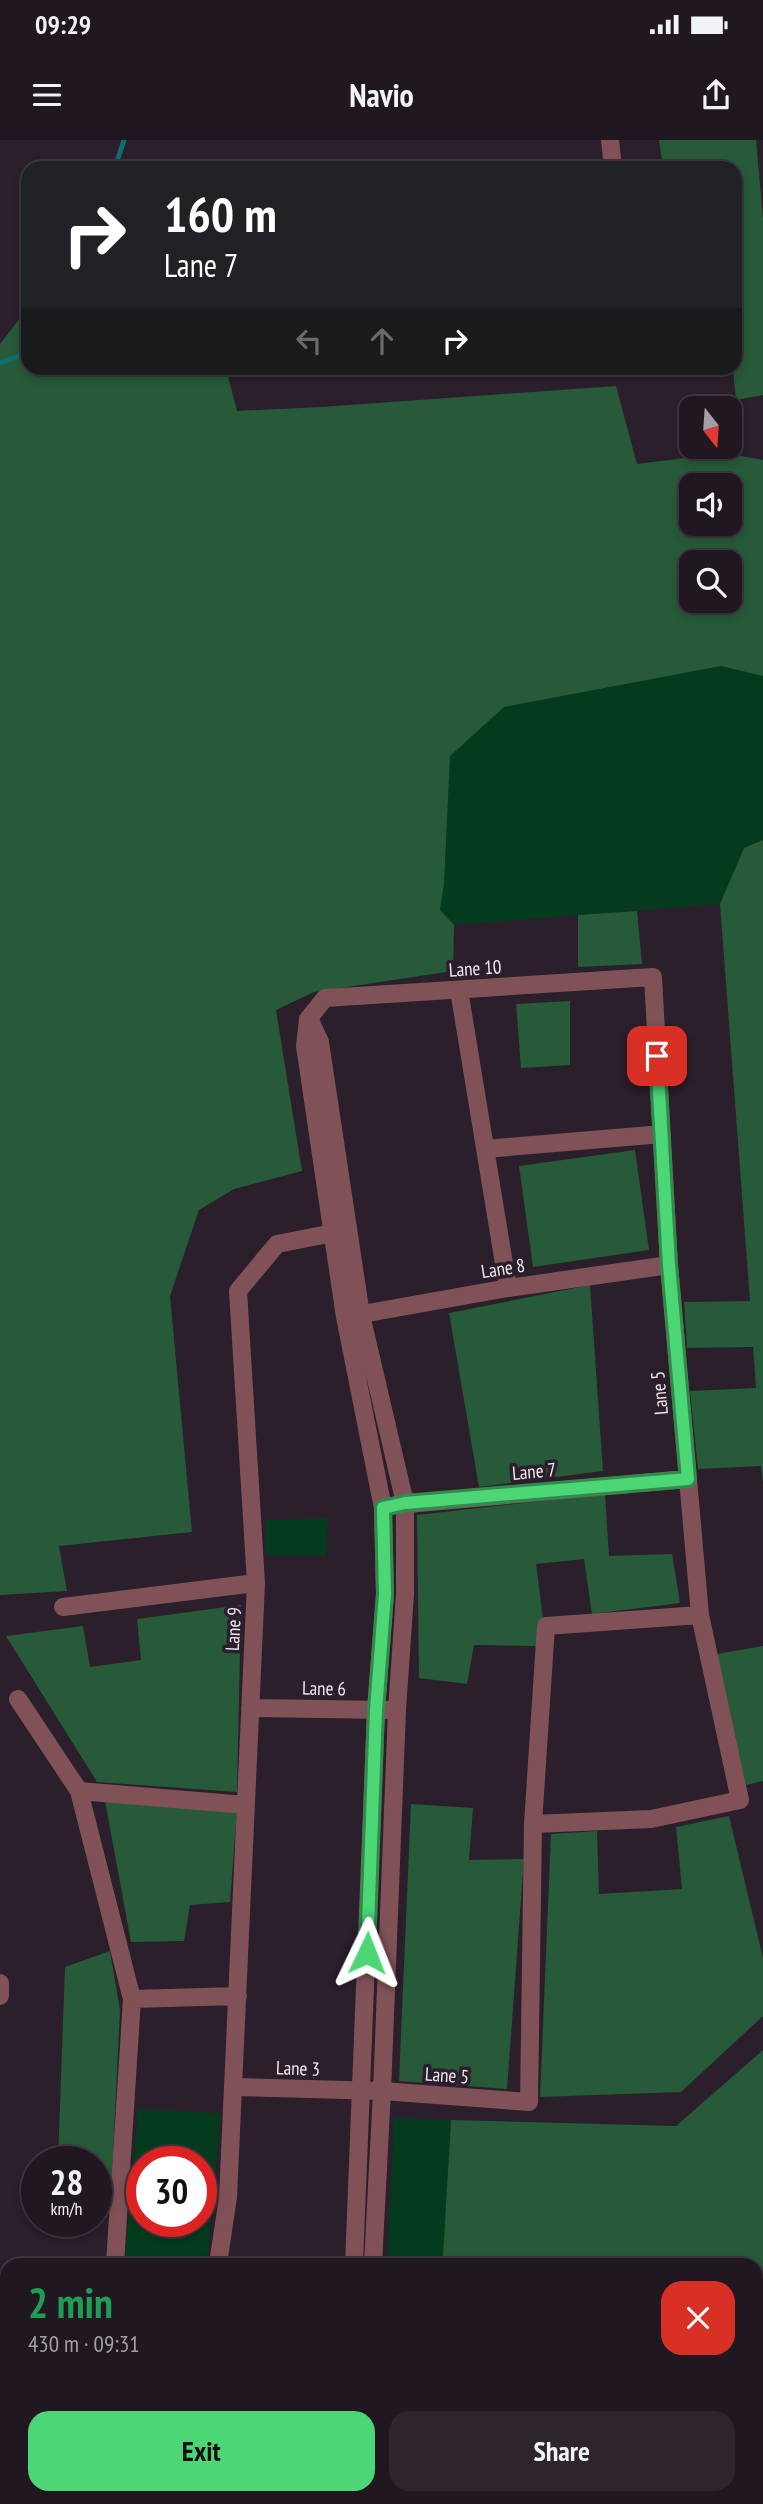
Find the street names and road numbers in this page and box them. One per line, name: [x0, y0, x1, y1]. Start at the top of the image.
street label: Lane 10: [448, 954, 502, 982]
street label: Lane 8: [479, 1253, 527, 1283]
street label: Lane 5: [645, 1370, 673, 1416]
street label: Lane 7: [511, 1457, 557, 1485]
street label: Lane 9: [220, 1606, 246, 1652]
street label: Lane 6: [302, 1676, 346, 1700]
street label: Lane 3: [276, 2055, 320, 2081]
street label: Lane 5: [424, 2061, 470, 2089]

